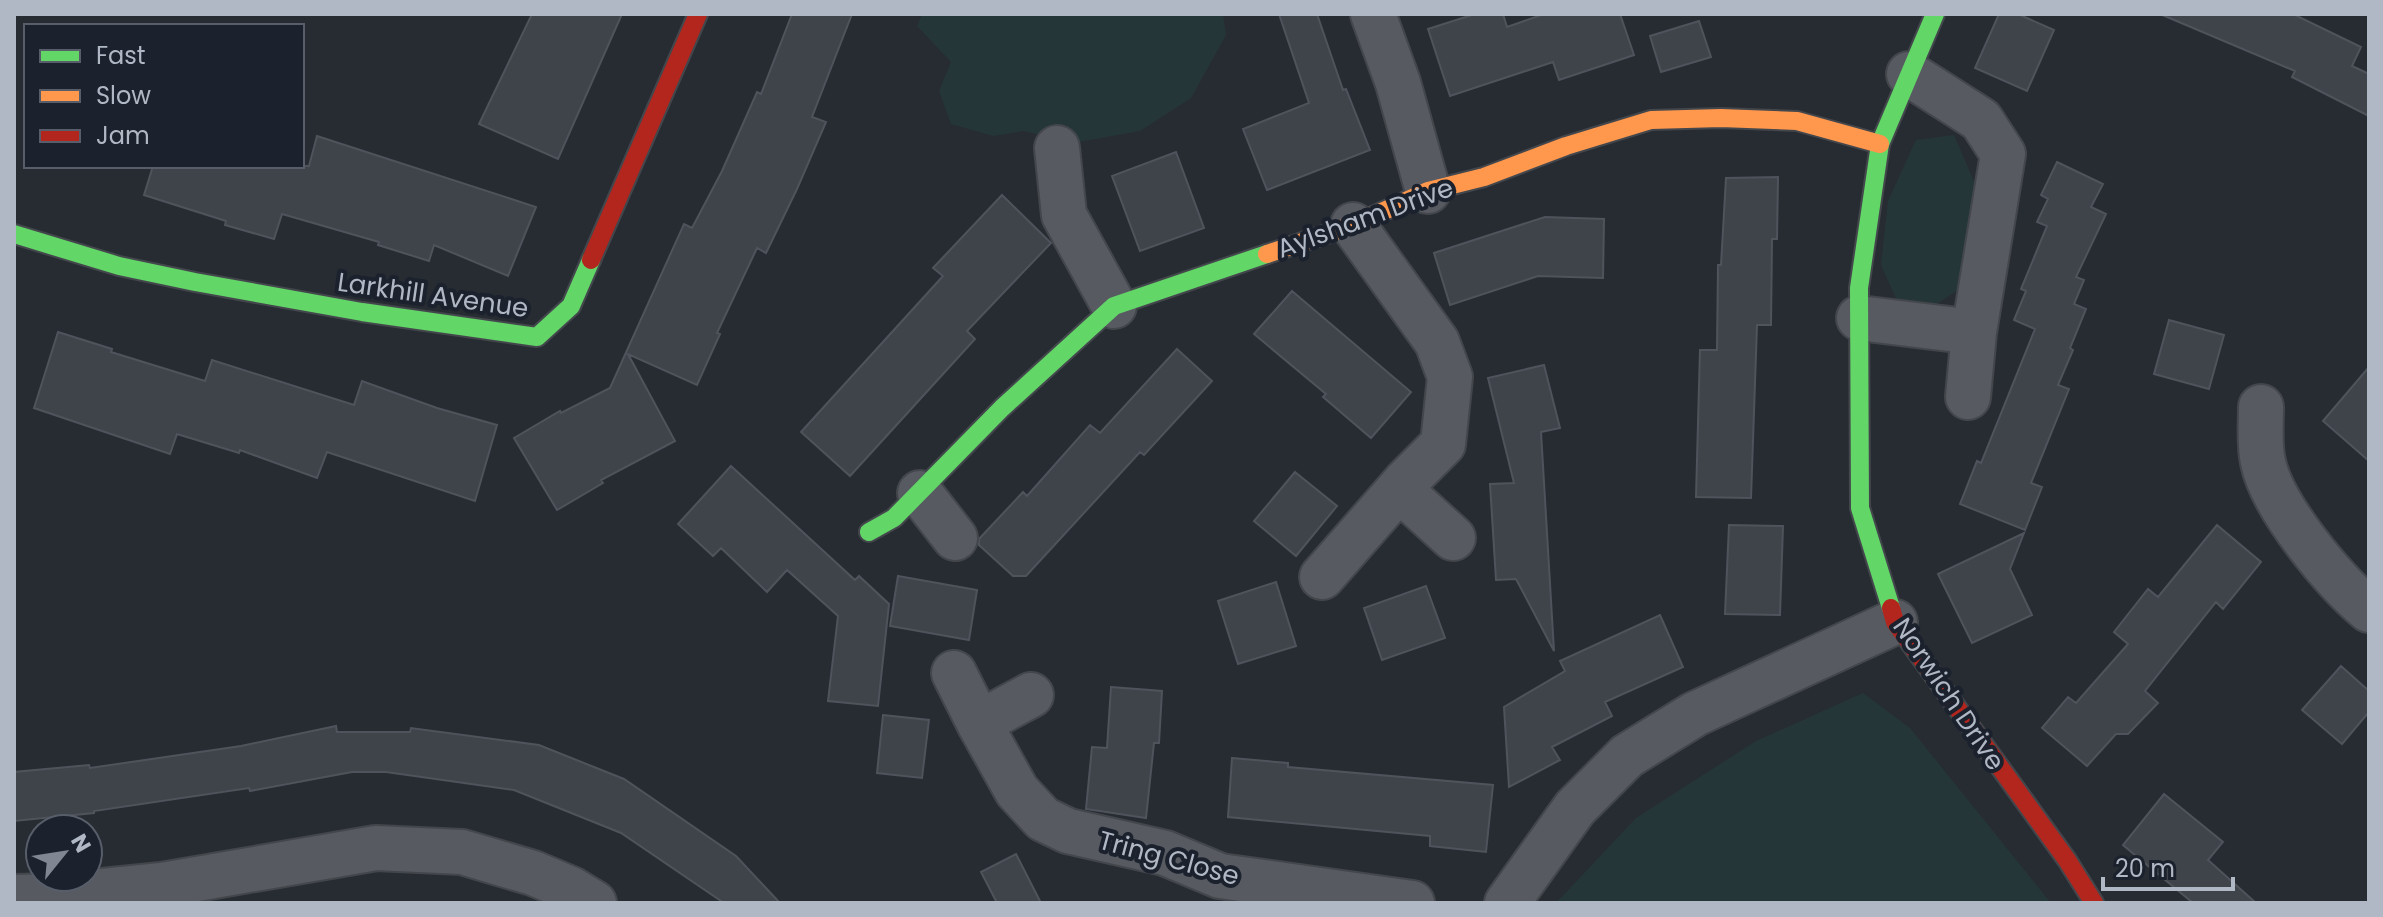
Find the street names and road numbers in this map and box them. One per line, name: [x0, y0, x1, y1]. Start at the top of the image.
street label: Aylsham Drive: [1272, 169, 1458, 267]
street label: Larkhill Avenue: [335, 264, 531, 326]
street label: Norwich Drive: [1885, 611, 2013, 777]
street label: Tring Close: [1095, 822, 1243, 894]

